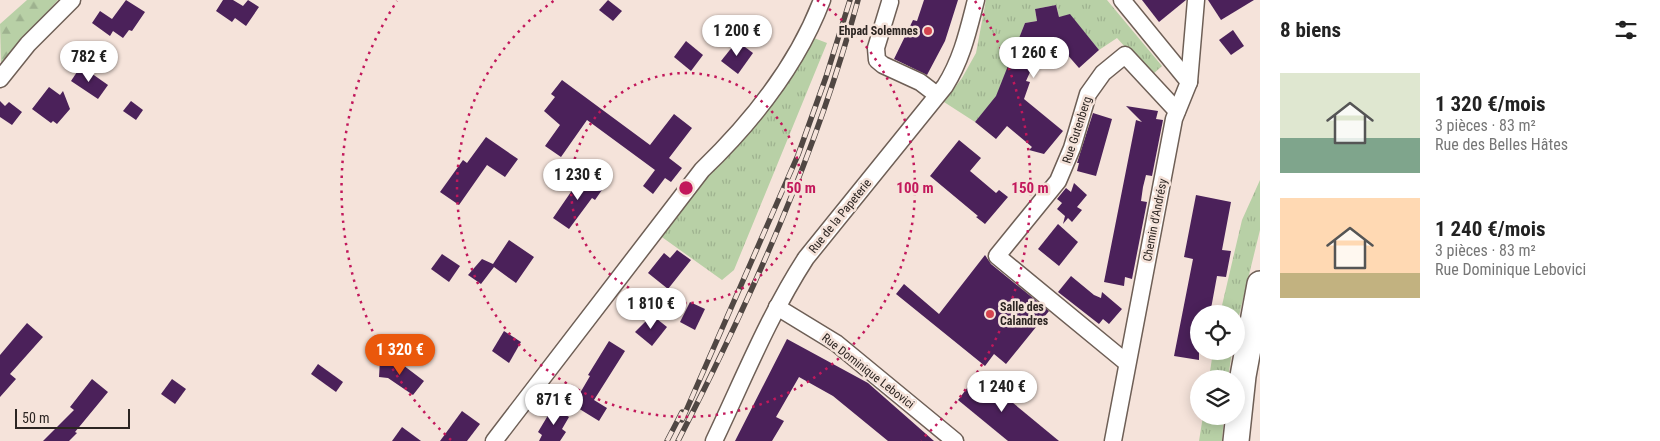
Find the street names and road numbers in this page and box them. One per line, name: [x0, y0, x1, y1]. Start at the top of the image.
street label: Rue Gutenberg: [1060, 95, 1094, 165]
street label: Rue de la Papeterie: [806, 176, 874, 256]
street label: Chemin d'Andrésy: [1140, 177, 1170, 263]
street label: Rue Dominique Lebovici: [819, 331, 917, 411]

